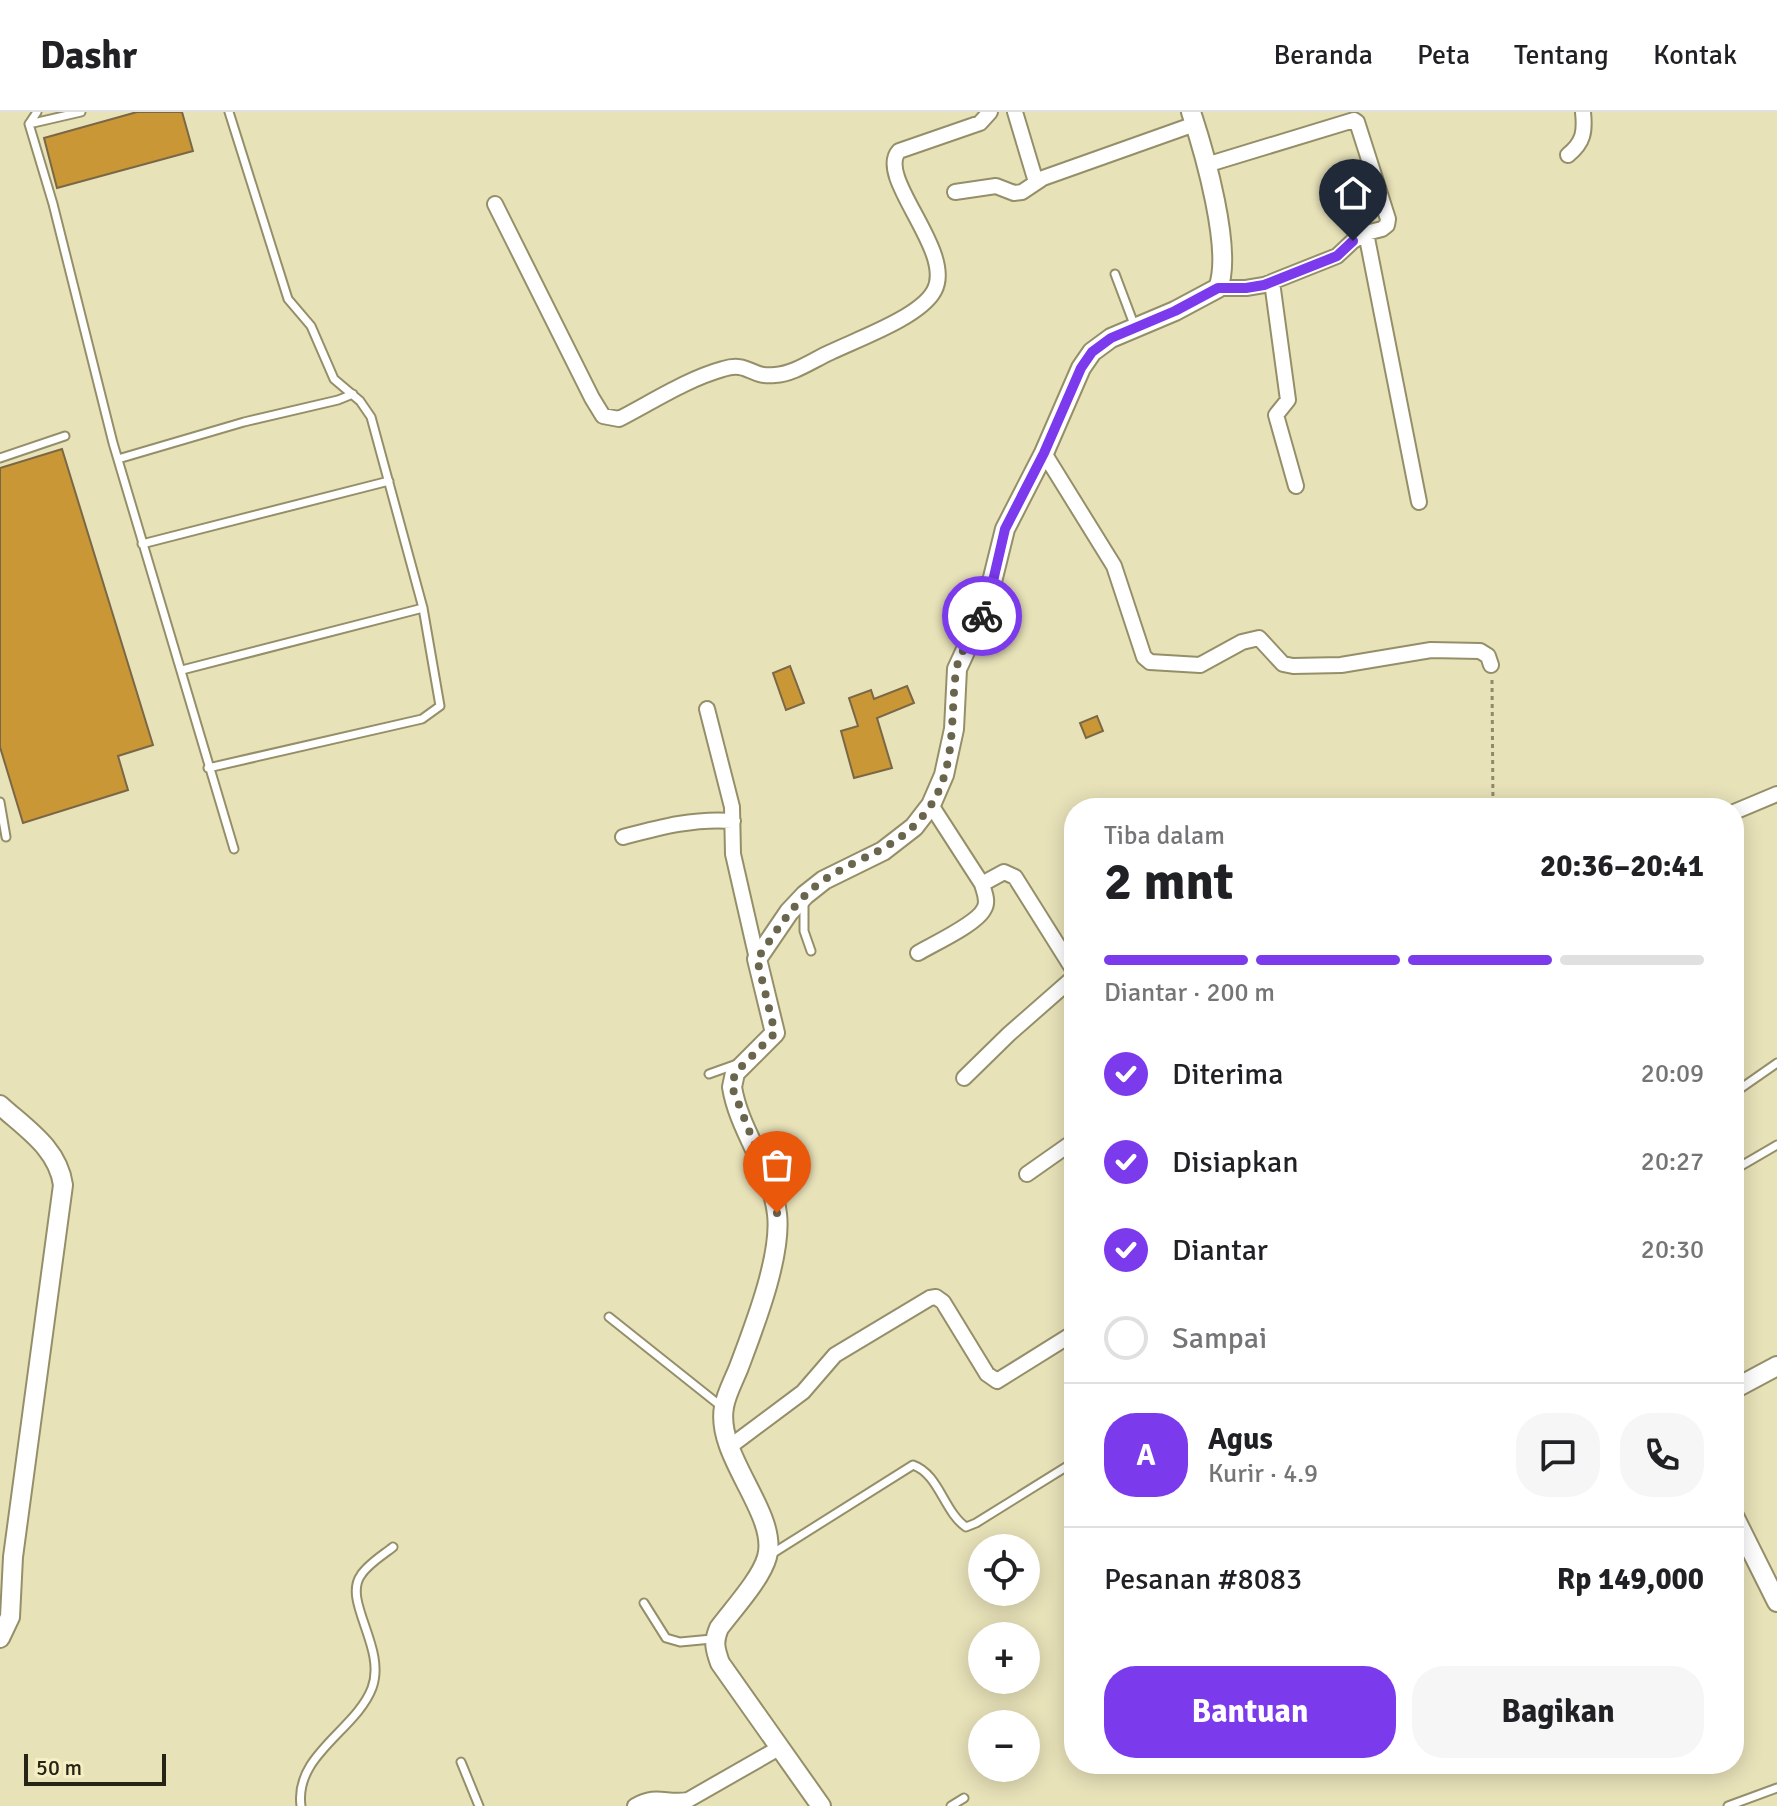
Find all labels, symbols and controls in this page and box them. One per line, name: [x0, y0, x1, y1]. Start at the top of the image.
text: Dashr: [40, 32, 137, 79]
text: Beranda: [1273, 38, 1373, 72]
text: Peta: [1417, 38, 1470, 72]
text: Tentang: [1514, 38, 1609, 72]
text: Kontak: [1653, 38, 1737, 72]
pin: [1319, 159, 1387, 241]
icon: home: [1331, 171, 1375, 215]
courier: [942, 576, 1022, 656]
icon: bike: [960, 594, 1004, 638]
text: Tiba dalam: [1104, 820, 1225, 852]
text: 20:36–20:41: [1540, 848, 1704, 885]
text: 2 mnt: [1104, 850, 1233, 914]
text: Diantar · 200 m: [1104, 977, 1275, 1009]
icon: check: [1104, 1052, 1148, 1096]
text: Diterima: [1172, 1056, 1283, 1093]
text: 20:09: [1641, 1058, 1704, 1090]
pin: [743, 1131, 811, 1213]
icon: check: [1104, 1140, 1148, 1184]
icon: bag: [755, 1143, 799, 1187]
text: Disiapkan: [1172, 1144, 1299, 1181]
text: 20:27: [1641, 1146, 1704, 1178]
icon: check: [1104, 1228, 1148, 1272]
text: Diantar: [1172, 1232, 1268, 1269]
text: 20:30: [1641, 1234, 1704, 1266]
text: Sampai: [1172, 1320, 1267, 1357]
button: chat: [1516, 1413, 1600, 1497]
button: phone: [1620, 1413, 1704, 1497]
text: Agus: [1208, 1421, 1273, 1458]
text: A: [1136, 1437, 1156, 1474]
text: Kurir · 4.9: [1208, 1458, 1318, 1490]
map controls: [968, 1534, 1040, 1782]
button: locate: [968, 1534, 1040, 1606]
text: Pesanan #8083: [1104, 1561, 1302, 1598]
text: Rp 149,000: [1557, 1561, 1704, 1598]
button: +: [968, 1622, 1040, 1694]
button: Bantuan: [1104, 1666, 1396, 1758]
button: Bagikan: [1412, 1666, 1704, 1758]
button: −: [968, 1710, 1040, 1782]
scale bar: [24, 1750, 166, 1786]
text: 50 m: [36, 1754, 82, 1781]

